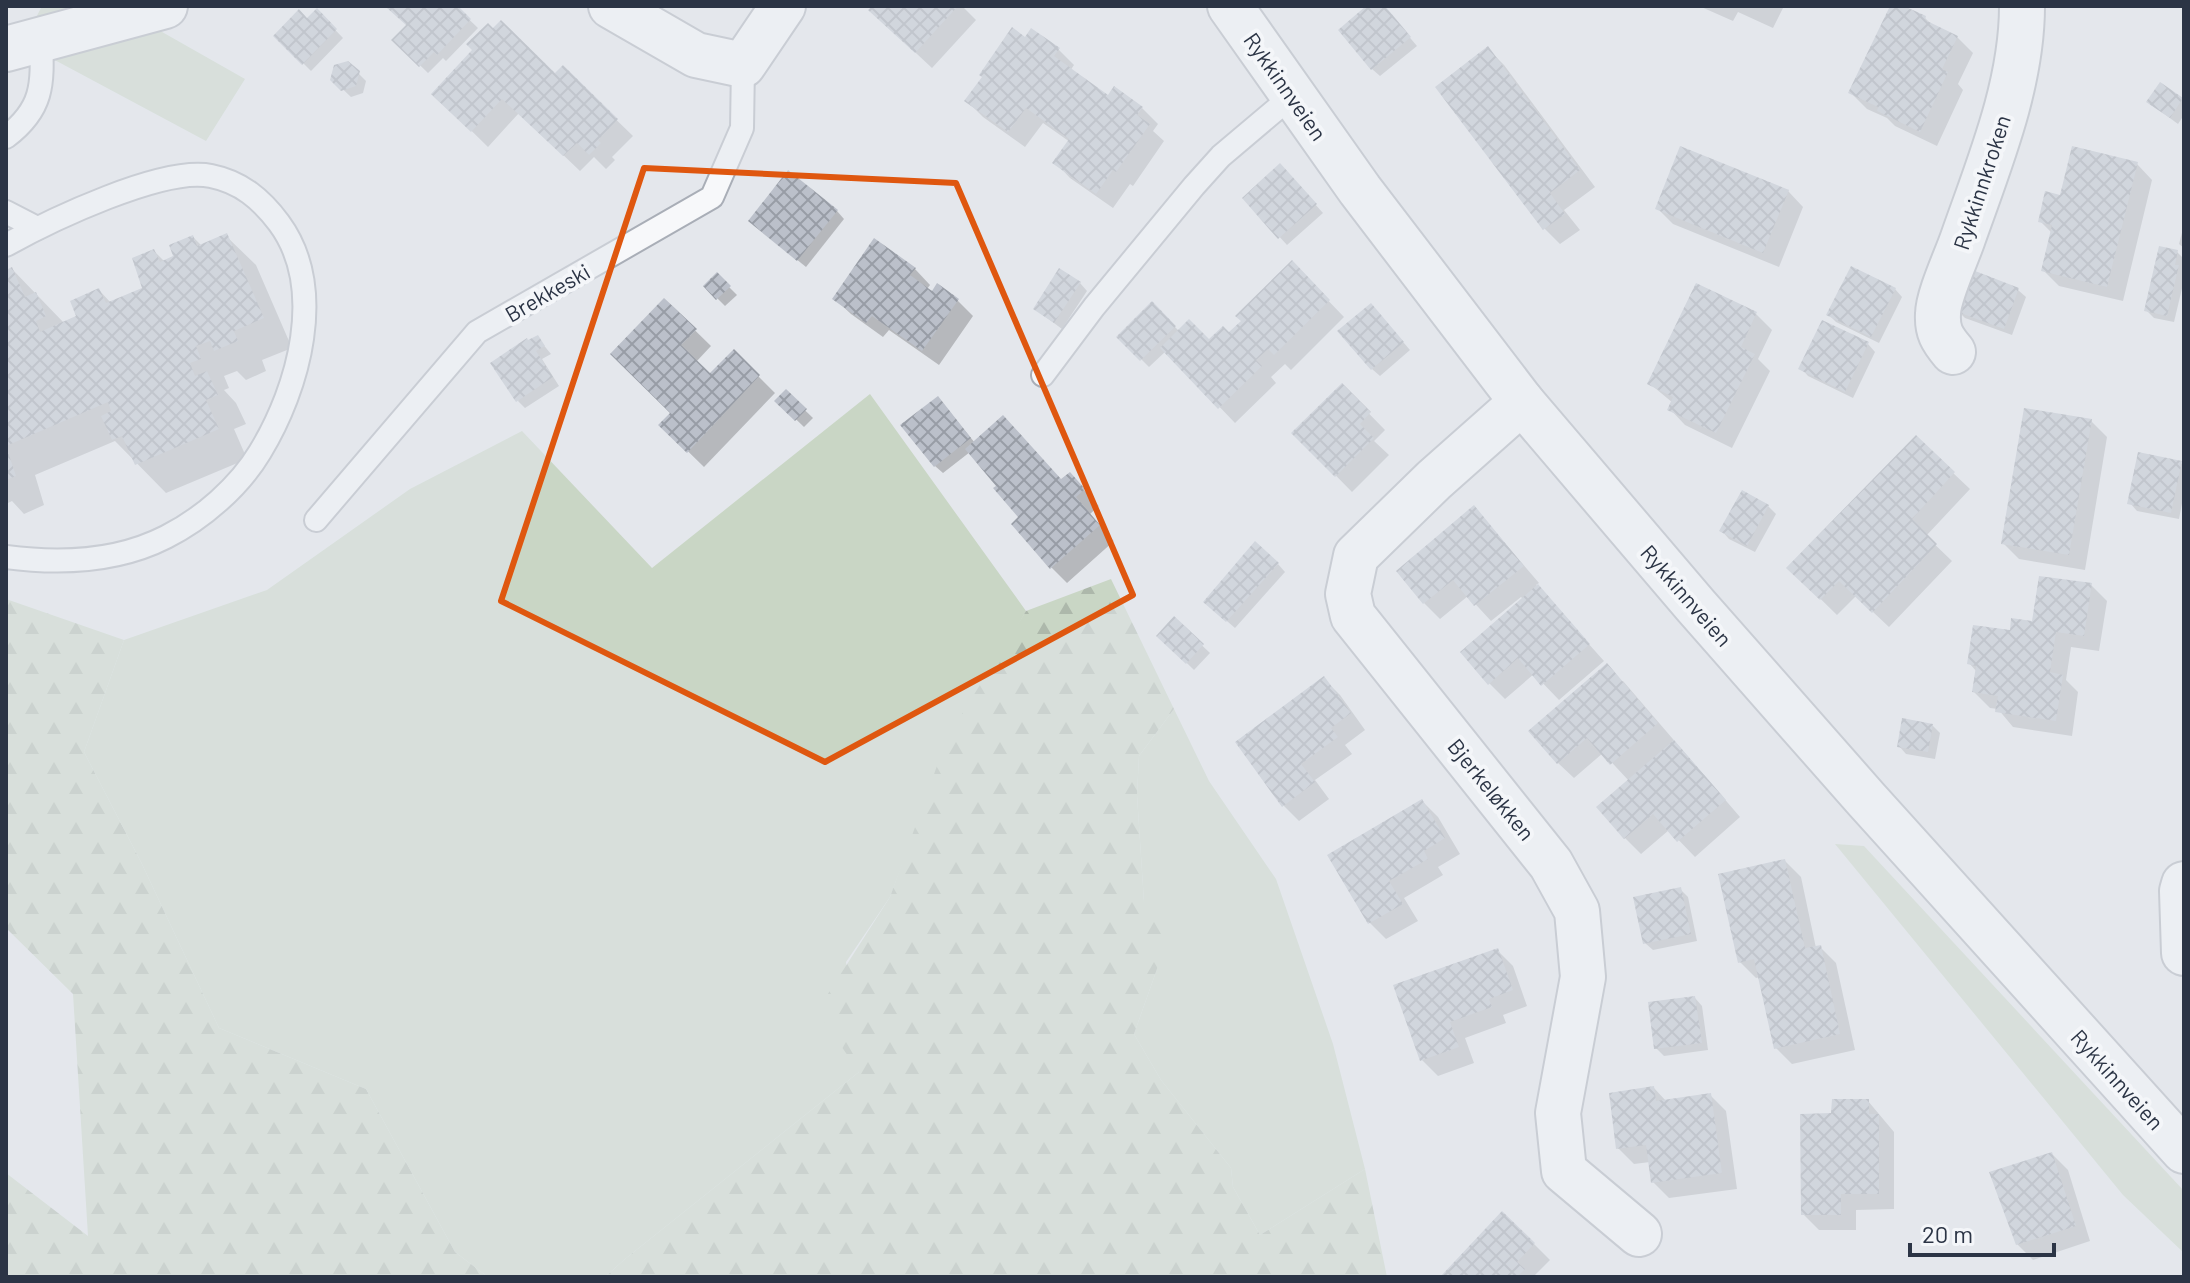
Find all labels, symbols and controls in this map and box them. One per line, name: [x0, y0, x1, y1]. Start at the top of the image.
street label: Rykkinnveien: [1239, 27, 1333, 145]
street label: Rykkinnkroken: [1947, 111, 2015, 253]
street label: Brekkeski: [500, 257, 594, 327]
street label: Rykkinnveien: [1636, 539, 1738, 651]
street label: Bjerkeløkken: [1443, 733, 1541, 845]
street label: Rykkinnveien: [2066, 1024, 2170, 1134]
scale bar: [1910, 1207, 2054, 1257]
text: 20 m: [1922, 1219, 1973, 1248]

